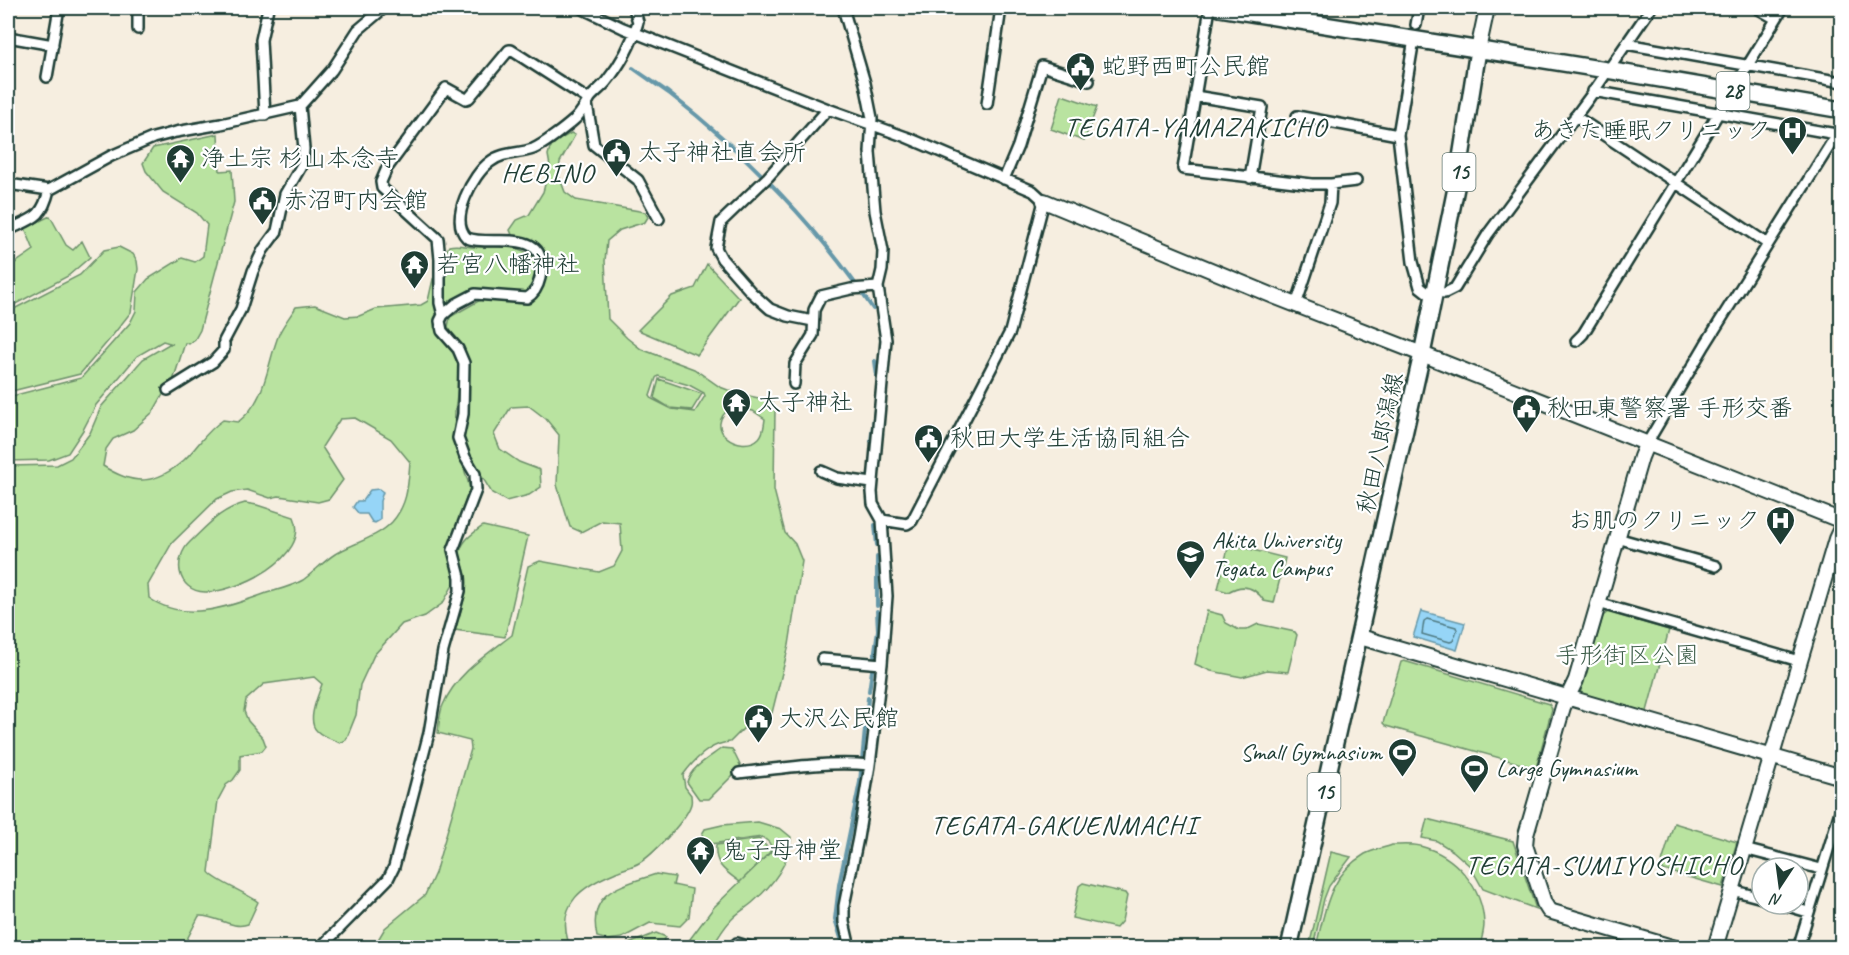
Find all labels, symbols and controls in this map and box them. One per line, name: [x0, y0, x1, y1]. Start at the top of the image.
public building icon: 蛇野西町公民館: [1065, 50, 1097, 92]
place label: 蛇野西町公民館: [1102, 51, 1270, 81]
road number: 28: [1716, 72, 1750, 110]
district label: TEGATA-YAMAZAKICHO: [1065, 110, 1329, 144]
hospital icon: あきた睡眠クリニック: [1776, 114, 1808, 156]
place label: あきた睡眠クリニック: [1531, 115, 1771, 145]
public building icon: 太子神社直会所: [601, 136, 633, 178]
place label: 太子神社直会所: [638, 137, 806, 167]
temple icon: 浄土宗 杉山本念寺: [164, 142, 196, 184]
place label: 浄土宗 杉山本念寺: [201, 143, 399, 173]
road number: 15: [1442, 153, 1476, 191]
district label: HEBINO: [501, 156, 596, 190]
public building icon: 赤沼町内会館: [247, 184, 279, 226]
place label: 赤沼町内会館: [284, 185, 428, 215]
temple icon: 若宮八幡神社: [399, 248, 431, 290]
place label: 若宮八幡神社: [436, 249, 580, 279]
street label: 秋田八郎潟線: [1350, 369, 1410, 517]
temple icon: 太子神社: [720, 386, 752, 428]
place label: 太子神社: [757, 387, 853, 417]
public building icon: 秋田東警察署 手形交番: [1510, 392, 1542, 434]
place label: 秋田東警察署 手形交番: [1547, 393, 1793, 423]
public building icon: 秋田大学生活協同組合: [913, 422, 945, 464]
place label: 秋田大学生活協同組合: [950, 423, 1190, 453]
hospital icon: お肌のクリニック: [1765, 504, 1797, 546]
place label: お肌のクリニック: [1568, 505, 1760, 535]
place label: Akita University Tegata Campus: [1212, 525, 1343, 583]
school or university icon: Akita University Tegata Campus: [1175, 538, 1207, 580]
park label: 手形街区公園: [1555, 640, 1699, 670]
public building icon: 大沢公民館: [742, 702, 774, 744]
place label: 大沢公民館: [779, 703, 899, 733]
sports icon: Small Gymnasium: [1387, 736, 1419, 778]
place label: Small Gymnasium: [1240, 737, 1383, 767]
sports icon: Large Gymnasium: [1459, 752, 1491, 794]
place label: Large Gymnasium: [1496, 753, 1639, 783]
road number: 15: [1308, 773, 1340, 811]
district label: TEGATA-GAKUENMACHI: [931, 808, 1202, 842]
temple icon: 鬼子母神堂: [685, 834, 717, 876]
place label: 鬼子母神堂: [722, 835, 842, 865]
district label: TEGATA-SUMIYOSHICHO: [1465, 848, 1744, 882]
north arrow: [1750, 856, 1810, 916]
text: N: [1767, 888, 1784, 910]

